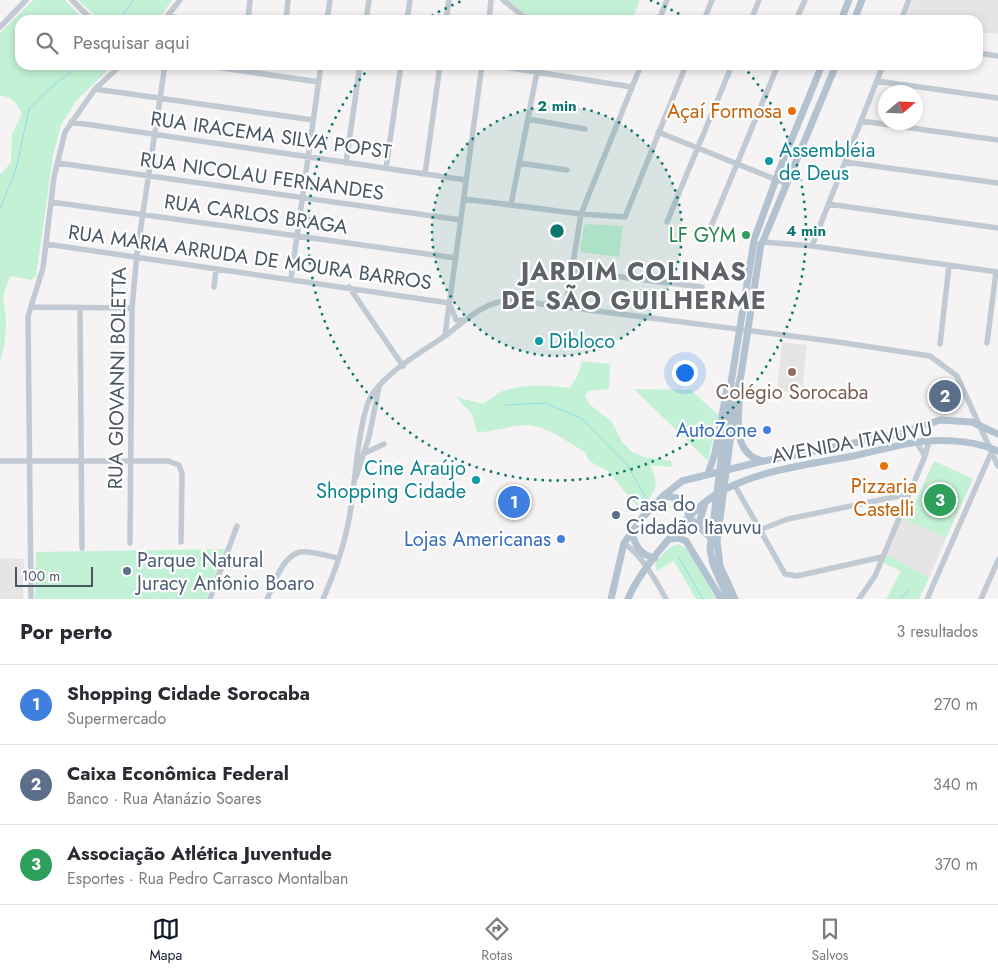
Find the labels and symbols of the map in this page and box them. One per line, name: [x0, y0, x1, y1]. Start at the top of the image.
north arrow: [878, 85, 923, 130]
text: 2 min: [537, 95, 577, 117]
place label: Açaí Formosa: [667, 97, 782, 126]
street label: RUA IRACEMA SILVA POPST: [149, 104, 394, 167]
marker: Açaí Formosa: [786, 105, 798, 117]
place label: Assembléia de Deus: [779, 136, 875, 188]
street label: RUA NICOLAU FERNANDES: [138, 145, 386, 208]
marker: Assembléia de Deus: [763, 155, 775, 167]
street label: RUA CARLOS BRAGA: [162, 187, 350, 242]
street label: RUA MARIA ARRUDA DE MOURA BARROS: [66, 218, 434, 297]
text: 4 min: [786, 220, 826, 242]
place label: LF GYM: [669, 221, 736, 250]
centre of rings: [548, 222, 566, 240]
marker: LF GYM: [740, 229, 752, 241]
district label: JARDIM COLINAS DE SÃO GUILHERME: [501, 253, 767, 318]
street label: RUA GIOVANNI BOLETTA: [101, 266, 134, 489]
place label: Dibloco: [549, 327, 615, 356]
marker: Dibloco: [533, 335, 545, 347]
your location: [672, 360, 698, 386]
marker: Colégio Sorocaba: [786, 366, 798, 378]
pin: 2: [929, 377, 961, 415]
place label: Colégio Sorocaba: [716, 378, 868, 407]
street label: AVENIDA ITAVUVU: [769, 414, 935, 471]
place label: AutoZone: [676, 416, 757, 445]
marker: AutoZone: [761, 424, 773, 436]
place label: Cine Araújo Shopping Cidade: [316, 454, 466, 506]
marker: Pizzaria Castelli: [878, 460, 890, 472]
place label: Pizzaria Castelli: [851, 472, 917, 524]
marker: Cine Araújo Shopping Cidade: [470, 474, 482, 486]
pin: 3: [924, 481, 956, 519]
pin: 1: [498, 483, 530, 521]
place label: Casa do Cidadão Itavuvu: [626, 490, 762, 542]
marker: Casa do Cidadão Itavuvu: [610, 509, 622, 521]
place label: Lojas Americanas: [404, 525, 551, 554]
marker: Lojas Americanas: [555, 533, 567, 545]
place label: Parque Natural Juracy Antônio Boaro: [134, 546, 314, 598]
scale bar: [15, 564, 92, 587]
marker: Parque Natural Juracy Antônio Boaro: [121, 565, 133, 577]

